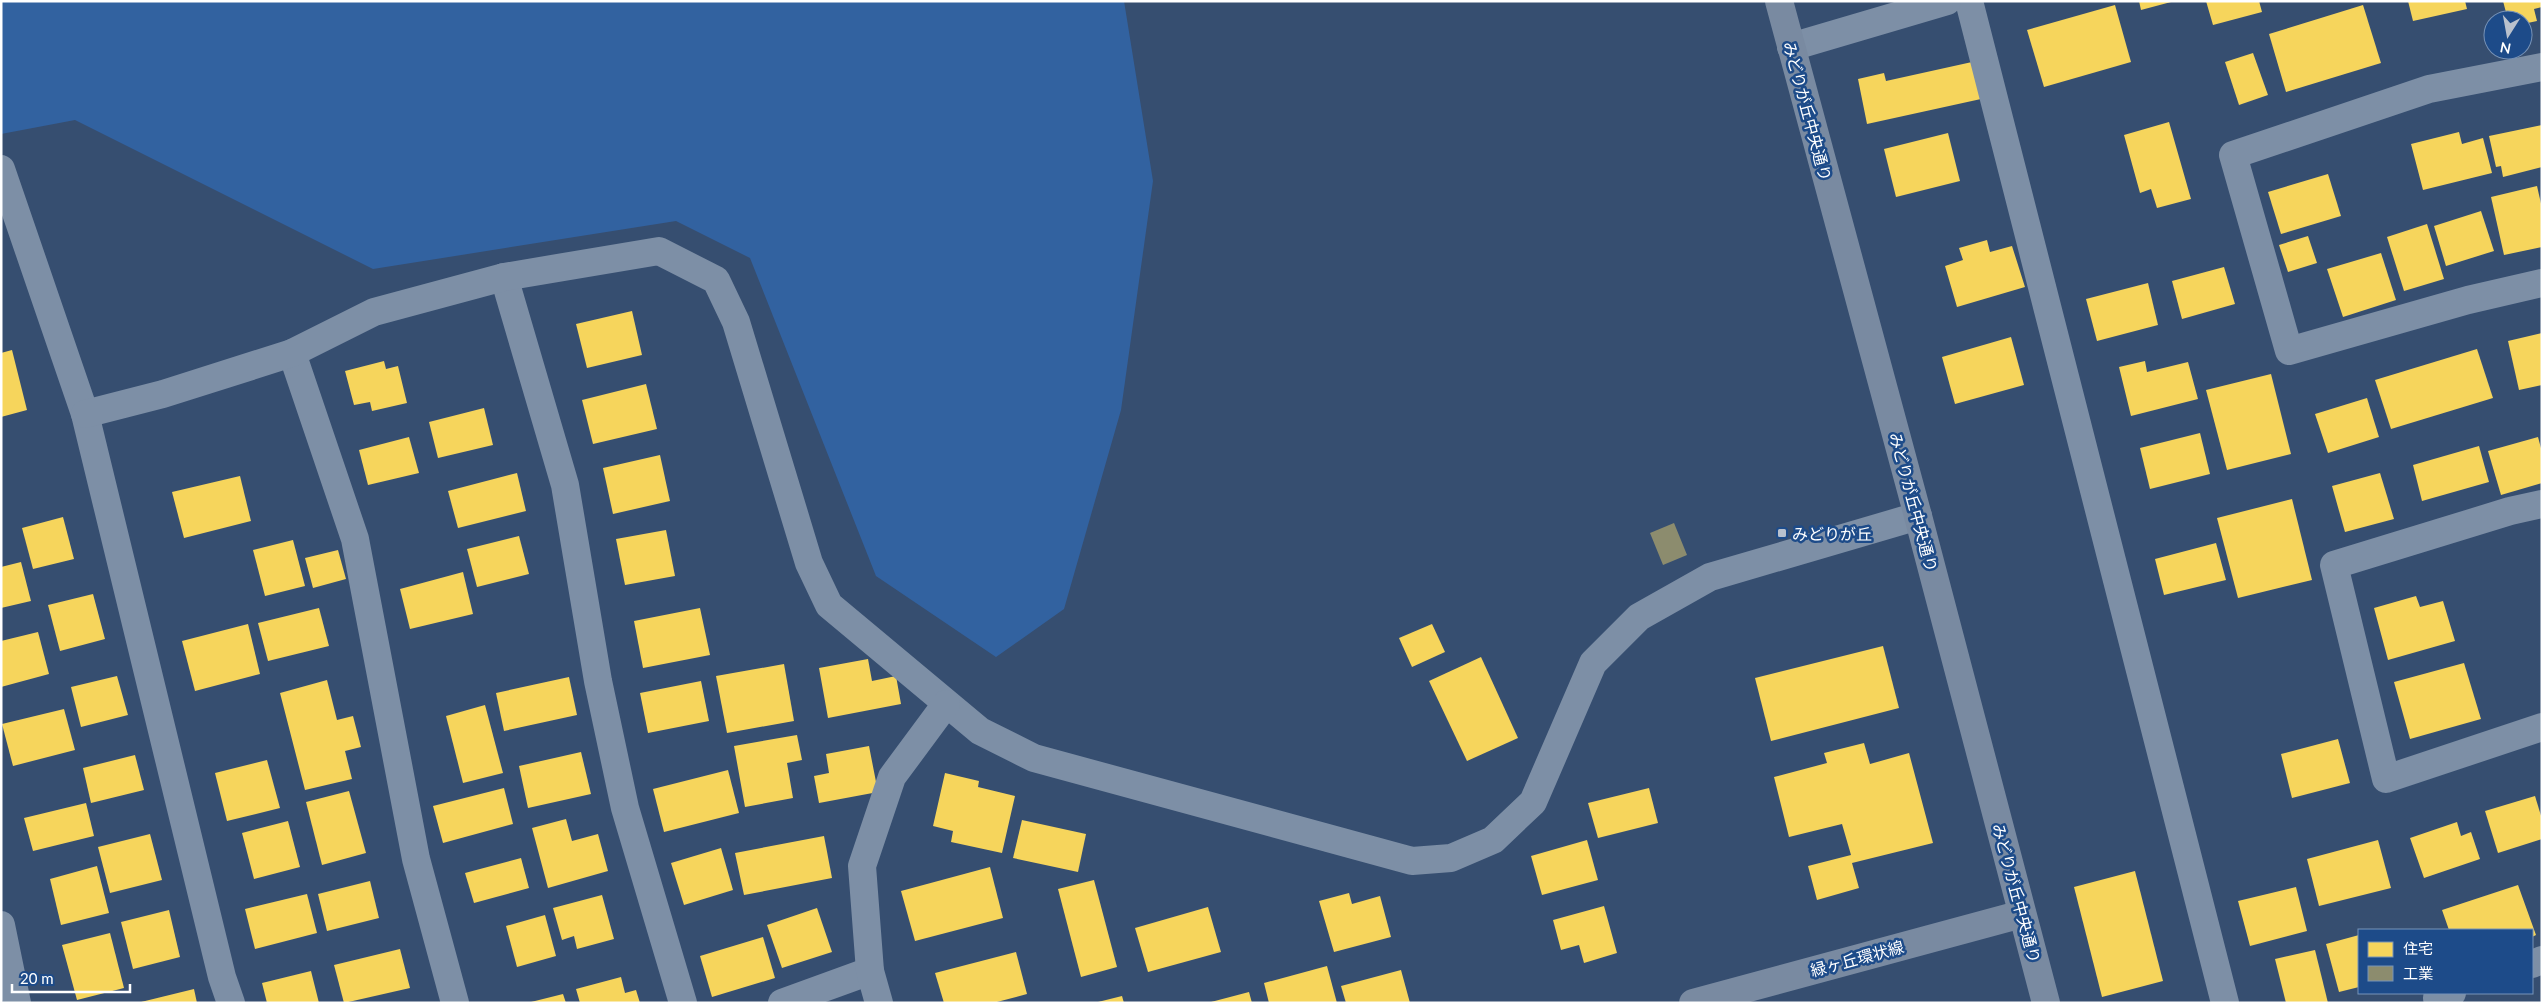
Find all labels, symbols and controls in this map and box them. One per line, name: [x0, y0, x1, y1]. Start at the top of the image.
north arrow: [2483, 10, 2533, 60]
street label: みどりが丘中央通り: [1780, 39, 1836, 183]
text: N: [2499, 39, 2512, 58]
street label: みどりが丘中央通り: [1886, 430, 1942, 574]
place label: みどりが丘: [1792, 524, 1872, 543]
marker: みどりが丘: [1776, 527, 1788, 539]
street label: みどりが丘中央通り: [1989, 821, 2045, 965]
legend: [2358, 929, 2533, 994]
street label: 緑ヶ丘環状線: [1808, 936, 1906, 980]
text: 住宅: [2403, 939, 2433, 957]
scale bar: [12, 962, 130, 994]
text: 工業: [2403, 964, 2433, 982]
text: 20 m: [20, 969, 54, 987]

